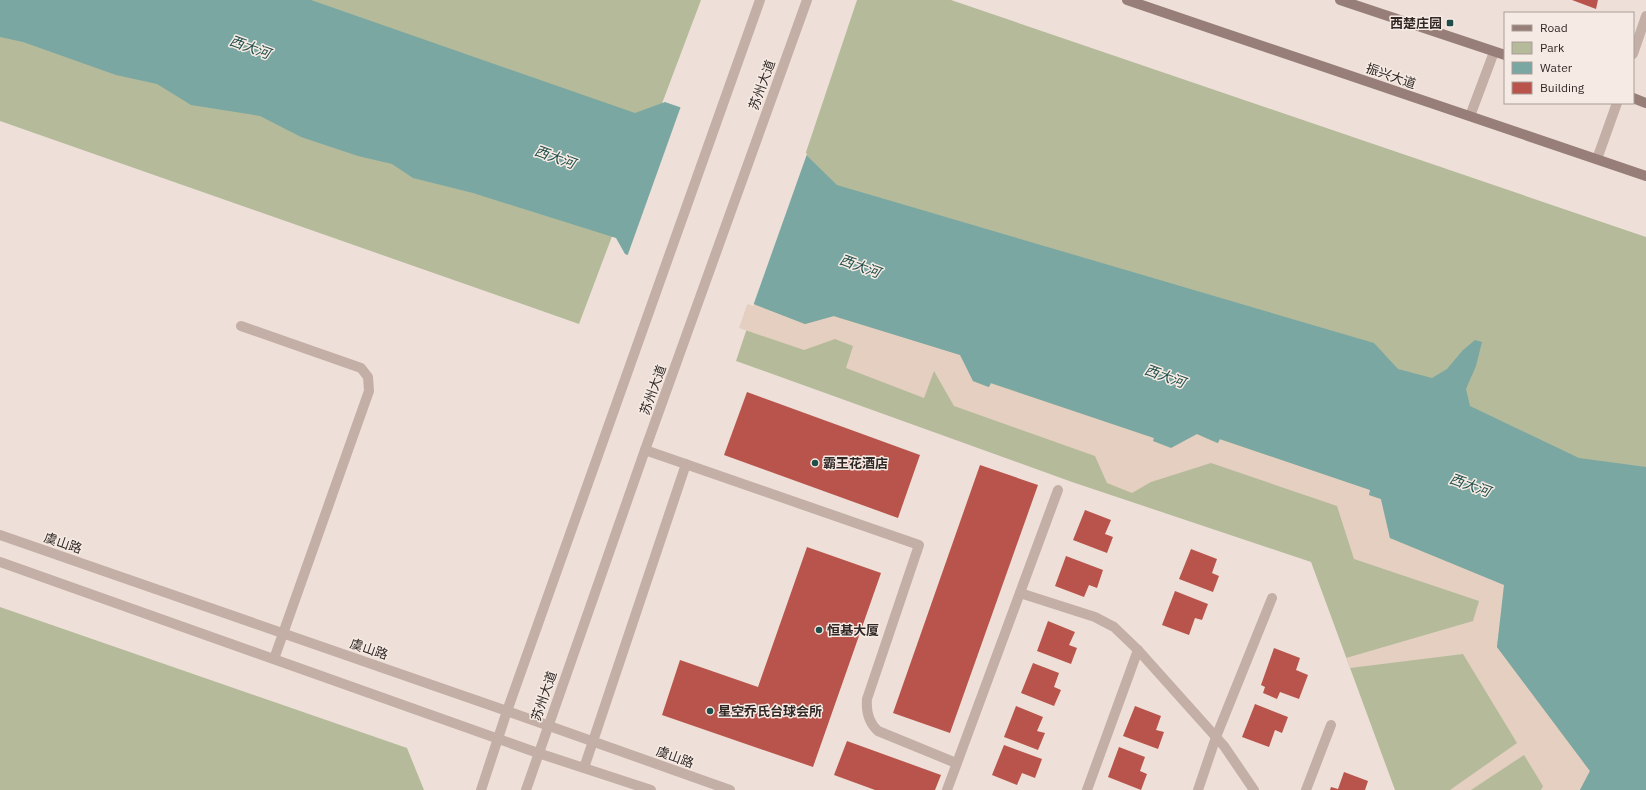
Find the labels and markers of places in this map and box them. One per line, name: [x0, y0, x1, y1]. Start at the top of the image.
place label: 西楚庄园: [1390, 15, 1442, 32]
marker: 西楚庄园: [1445, 18, 1455, 28]
place label: 霸王花酒店: [823, 455, 888, 472]
marker: 霸王花酒店: [810, 458, 820, 468]
place label: 恒基大厦: [827, 622, 879, 639]
marker: 恒基大厦: [814, 625, 824, 635]
place label: 星空乔氏台球会所: [718, 703, 822, 720]
marker: 星空乔氏台球会所: [705, 706, 715, 716]

